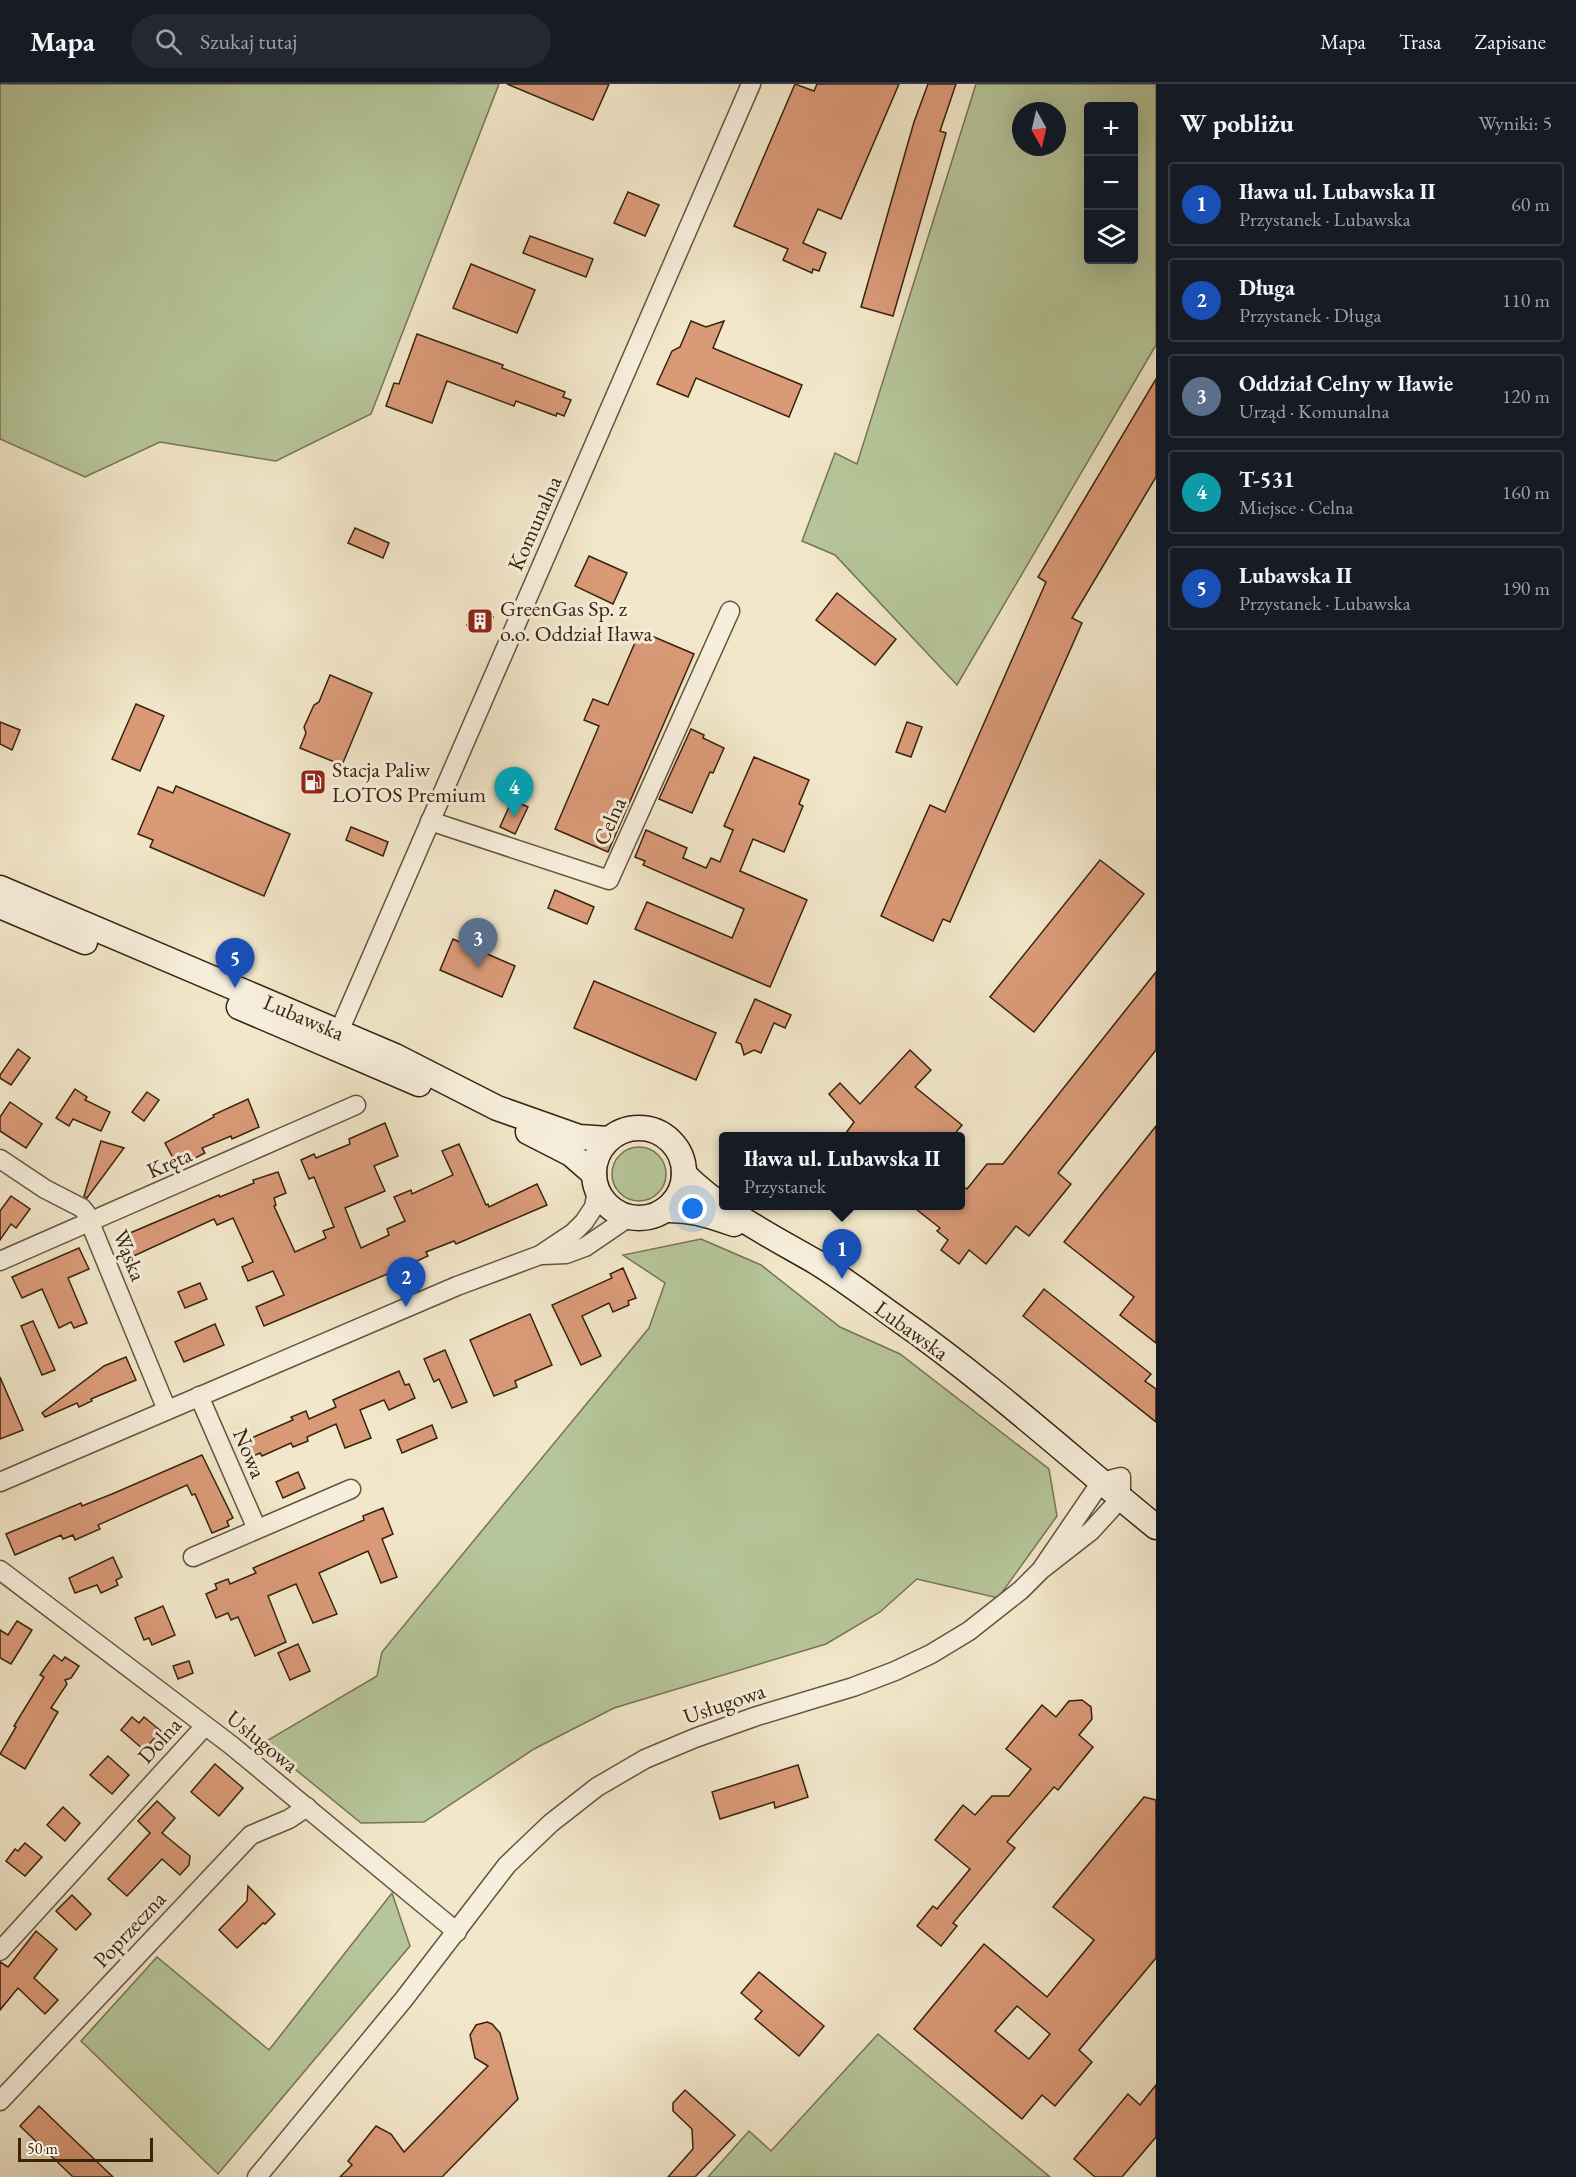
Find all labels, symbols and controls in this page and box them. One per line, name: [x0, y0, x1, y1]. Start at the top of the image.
search box: [131, 14, 551, 68]
text: Mapa: [30, 23, 95, 59]
icon: search: [152, 25, 185, 58]
text: Szukaj tutaj: [200, 27, 297, 56]
text: Mapa: [1320, 28, 1366, 55]
text: Trasa: [1399, 28, 1441, 55]
text: Zapisane: [1474, 28, 1546, 55]
north arrow: [1012, 102, 1066, 156]
map controls: [1084, 102, 1138, 264]
button: +: [1084, 102, 1138, 156]
text: W pobliżu: [1180, 106, 1294, 140]
text: Wyniki: 5: [1479, 110, 1552, 136]
button: −: [1084, 156, 1138, 210]
text: Iława ul. Lubawska II: [1239, 177, 1436, 206]
text: 1: [1196, 191, 1207, 217]
text: 60 m: [1511, 191, 1550, 217]
text: Przystanek · Lubawska: [1239, 206, 1411, 232]
button: layers: [1084, 210, 1138, 264]
text: Długa: [1239, 273, 1295, 302]
text: 2: [1196, 287, 1207, 313]
text: 110 m: [1502, 287, 1550, 313]
text: Przystanek · Długa: [1239, 302, 1381, 328]
text: Oddział Celny w Iławie: [1239, 369, 1453, 398]
text: 3: [1196, 383, 1207, 409]
text: 120 m: [1502, 383, 1550, 409]
text: Urząd · Komunalna: [1239, 398, 1390, 424]
text: T-531: [1239, 465, 1295, 494]
street label: Komunalna: [501, 471, 568, 575]
text: 4: [1196, 479, 1207, 505]
text: 160 m: [1502, 479, 1550, 505]
text: Miejsce · Celna: [1239, 494, 1354, 520]
text: Lubawska II: [1239, 561, 1352, 590]
text: 5: [1196, 575, 1207, 601]
text: 190 m: [1502, 575, 1550, 601]
text: Przystanek · Lubawska: [1239, 590, 1411, 616]
place label: GreenGas Sp. z o.o. Oddział Iława: [500, 594, 652, 648]
building icon: GreenGas Sp. z o.o. Oddział Iława: [465, 606, 495, 636]
place label: Stacja Paliw LOTOS Premium: [332, 755, 486, 809]
fuel station icon: Stacja Paliw LOTOS Premium: [298, 767, 328, 797]
pin: 4: [494, 768, 534, 817]
street label: Celna: [586, 792, 633, 850]
pin: 3: [458, 918, 498, 968]
pin: 5: [216, 938, 254, 988]
street label: Lubawska: [259, 988, 349, 1047]
popup: [719, 1132, 965, 1210]
street label: Kręta: [142, 1140, 197, 1185]
text: Iława ul. Lubawska II: [744, 1144, 940, 1173]
text: Przystanek: [744, 1173, 826, 1199]
your location: [678, 1194, 707, 1223]
street label: Wąska: [106, 1225, 153, 1285]
pin: 1: [822, 1230, 862, 1279]
pin: 2: [386, 1258, 426, 1307]
street label: Lubawska: [869, 1294, 955, 1367]
street label: Nowa: [226, 1424, 273, 1483]
street label: Usługowa: [679, 1676, 769, 1731]
street label: Usługowa: [221, 1703, 305, 1779]
street label: Dolna: [131, 1711, 188, 1770]
street label: Poprzeczna: [87, 1885, 172, 1974]
scale bar: [18, 2135, 153, 2162]
text: 50 m: [27, 2138, 58, 2159]

